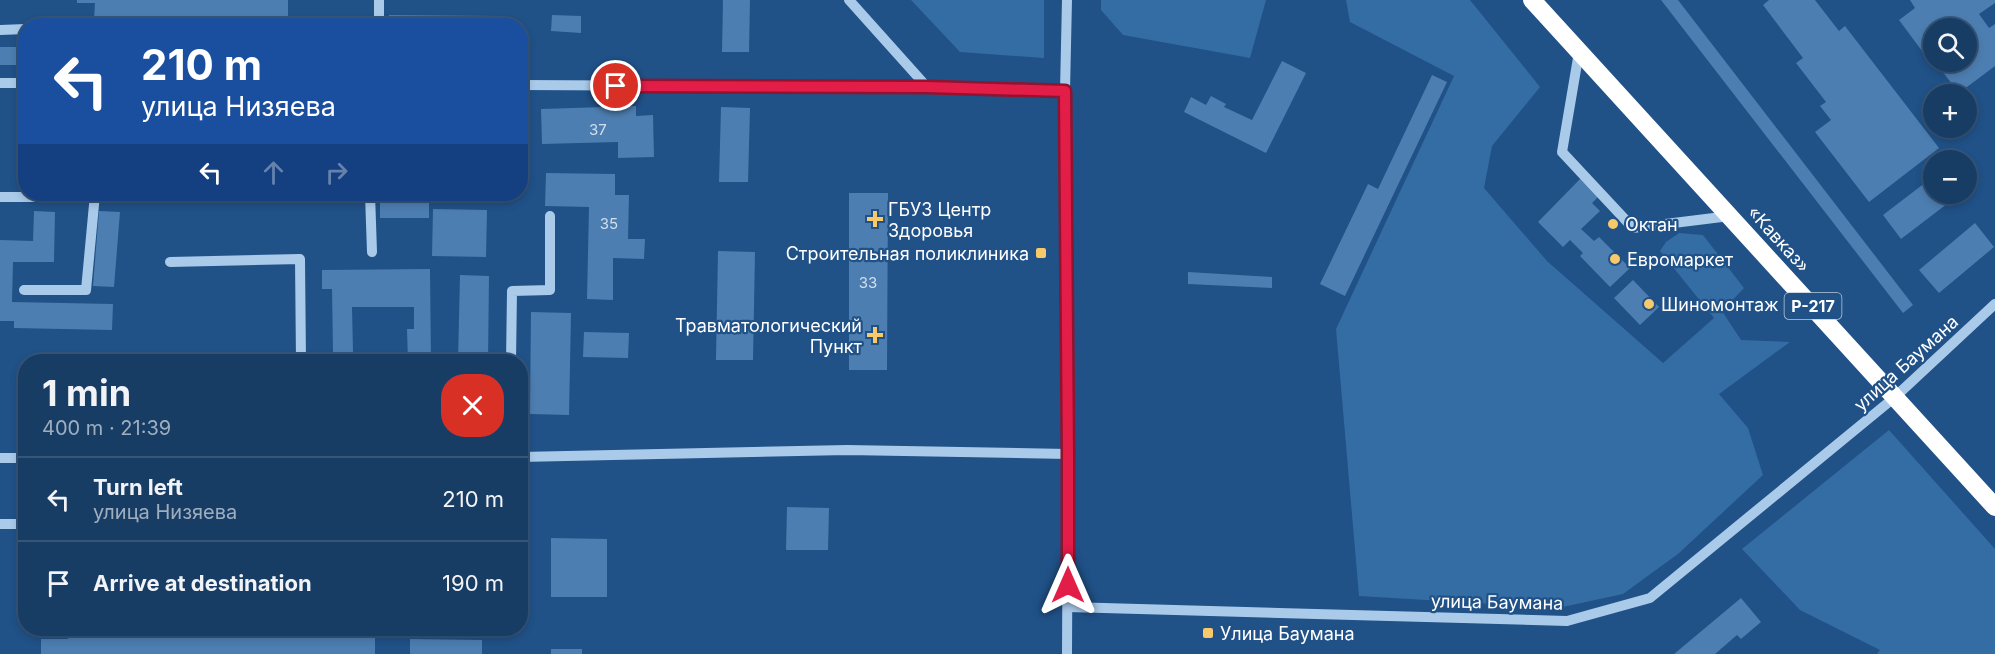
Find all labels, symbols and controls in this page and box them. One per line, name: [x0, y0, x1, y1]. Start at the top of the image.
map controls: [1923, 18, 1977, 204]
button: search: [1923, 18, 1977, 72]
text: 210 m: [141, 39, 262, 90]
icon: left: [42, 42, 120, 120]
pin: [590, 60, 641, 111]
icon: arrive: [599, 69, 632, 102]
button: +: [1923, 84, 1977, 138]
text: улица Низяева: [141, 90, 336, 123]
house number: 37: [589, 120, 607, 139]
button: −: [1923, 150, 1977, 204]
icon: left: [194, 156, 227, 189]
icon: ahead: [257, 156, 290, 189]
icon: right: [320, 156, 353, 189]
place label: ГБУЗ Центр Здоровья: [888, 199, 991, 241]
street label: «Кавказ»: [1744, 201, 1814, 277]
marker: ГБУЗ Центр Здоровья: [866, 210, 884, 228]
house number: 35: [600, 214, 618, 233]
place label: Октан: [1625, 214, 1678, 235]
marker: Октан: [1606, 217, 1620, 231]
place label: Строительная поликлиника: [786, 243, 1029, 264]
marker: Строительная поликлиника: [1034, 246, 1048, 260]
place label: Евромаркет: [1627, 249, 1734, 270]
marker: Евромаркет: [1608, 252, 1622, 266]
house number: 33: [859, 273, 877, 292]
road number: Р-217: [1784, 293, 1842, 319]
place label: Шиномонтаж: [1661, 294, 1779, 315]
marker: Шиномонтаж: [1642, 297, 1656, 311]
street label: улица Баумана: [1850, 311, 1962, 415]
place label: Травматологический Пункт: [675, 315, 863, 357]
marker: Травматологический Пункт: [866, 326, 884, 344]
text: 1 min: [42, 371, 131, 415]
button: close: [441, 374, 504, 437]
text: 400 m · 21:39: [42, 416, 171, 440]
text: Turn left: [93, 474, 183, 500]
icon: left: [42, 483, 75, 516]
text: 210 m: [442, 486, 504, 512]
text: улица Низяева: [93, 500, 237, 524]
position arrow: [1036, 553, 1100, 617]
icon: arrive: [42, 567, 75, 600]
text: Arrive at destination: [93, 570, 312, 596]
text: 190 m: [442, 570, 504, 596]
street label: улица Баумана: [1431, 590, 1563, 614]
place label: Улица Баумана: [1220, 623, 1355, 644]
marker: Улица Баумана: [1201, 626, 1215, 640]

